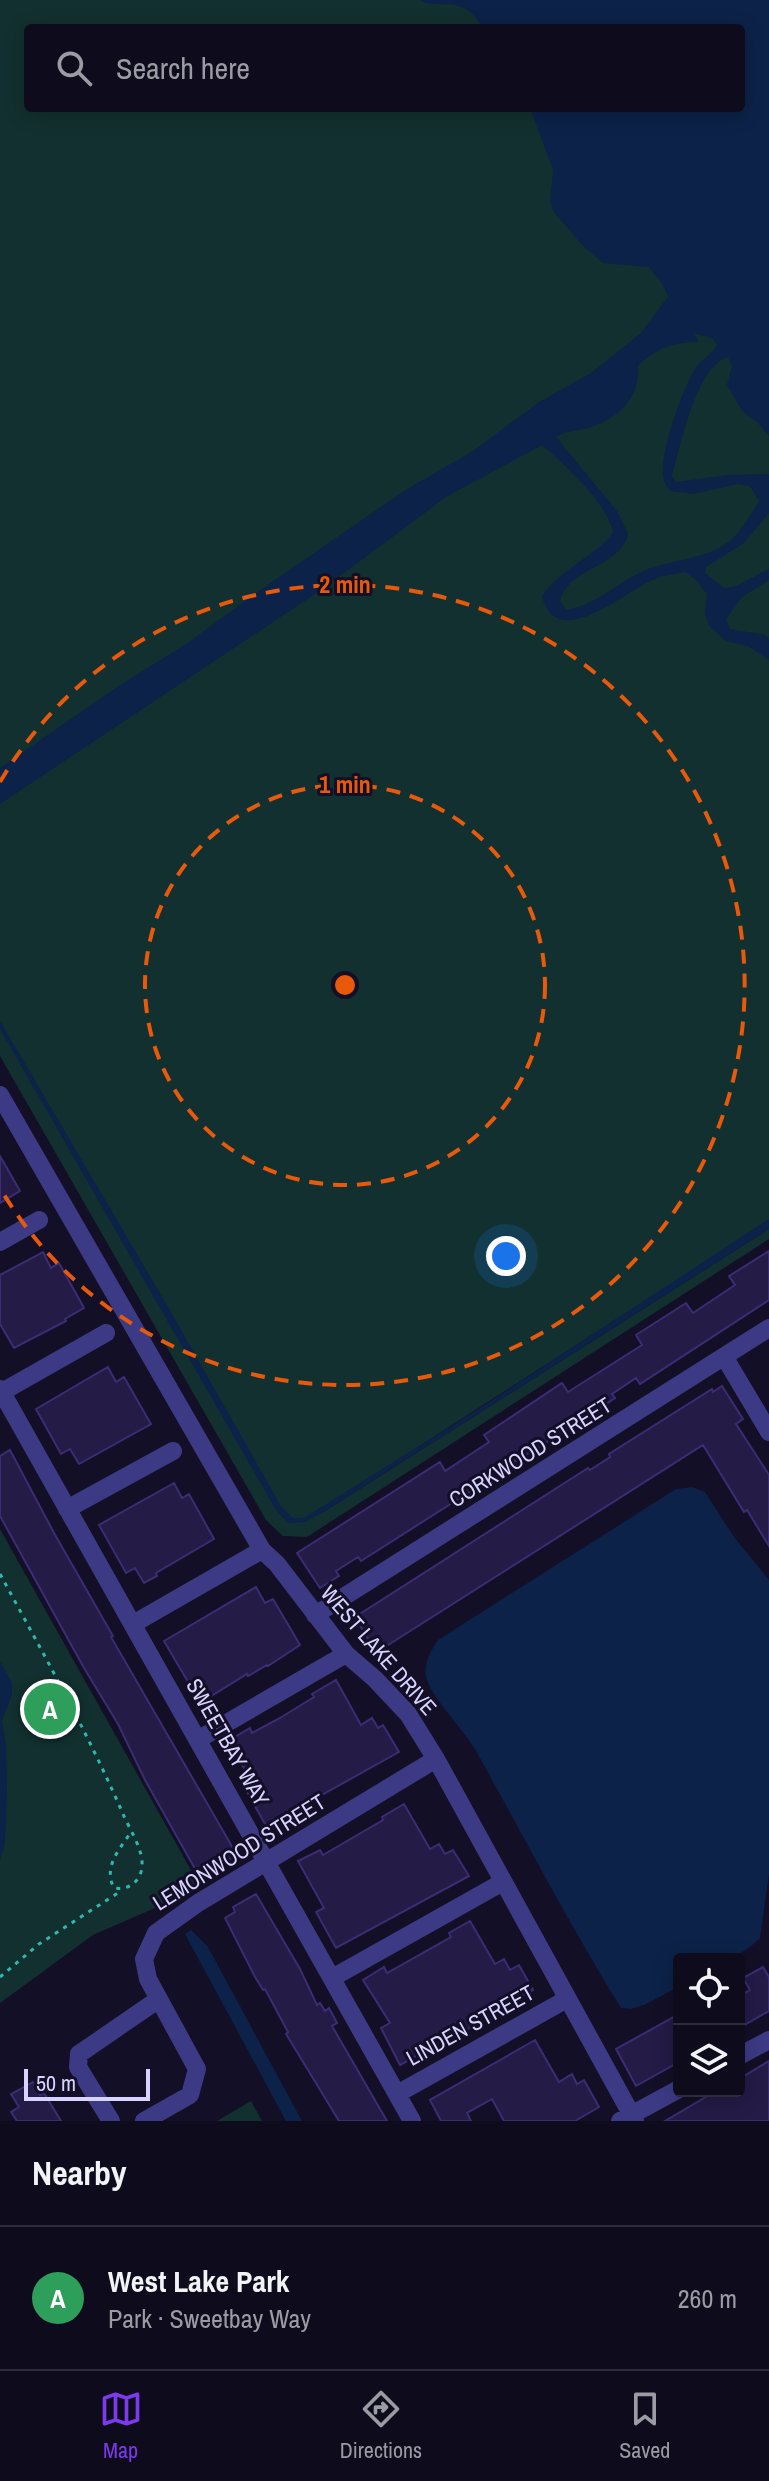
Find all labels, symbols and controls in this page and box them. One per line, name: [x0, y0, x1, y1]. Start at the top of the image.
search box: [24, 24, 745, 112]
icon: search: [52, 46, 96, 90]
text: Search here: [116, 48, 250, 88]
text: 2 min: [319, 568, 371, 600]
text: 1 min: [319, 768, 371, 800]
centre of rings: [331, 971, 359, 999]
your location: [486, 1236, 526, 1276]
street label: CORKWOOD STREET: [443, 1390, 617, 1514]
street label: WEST LAKE DRIVE: [314, 1579, 444, 1721]
street label: SWEETBAY WAY: [179, 1673, 277, 1811]
pin: A: [24, 1679, 76, 1739]
street label: LEMONWOOD STREET: [147, 1787, 331, 1917]
map controls: [673, 1953, 745, 2097]
button: locate: [673, 1953, 745, 2025]
street label: LINDEN STREET: [400, 1977, 540, 2073]
button: layers: [673, 2025, 745, 2097]
scale bar: [24, 2065, 150, 2101]
text: 50 m: [36, 2068, 76, 2098]
text: Nearby: [32, 2150, 127, 2196]
text: West Lake Park: [108, 2261, 289, 2301]
text: A: [50, 2281, 66, 2316]
text: 260 m: [678, 2281, 737, 2316]
text: Park · Sweetbay Way: [108, 2301, 311, 2336]
tab: Map: [99, 2387, 143, 2465]
tab: Directions: [340, 2387, 422, 2465]
tab: Saved: [619, 2387, 670, 2465]

